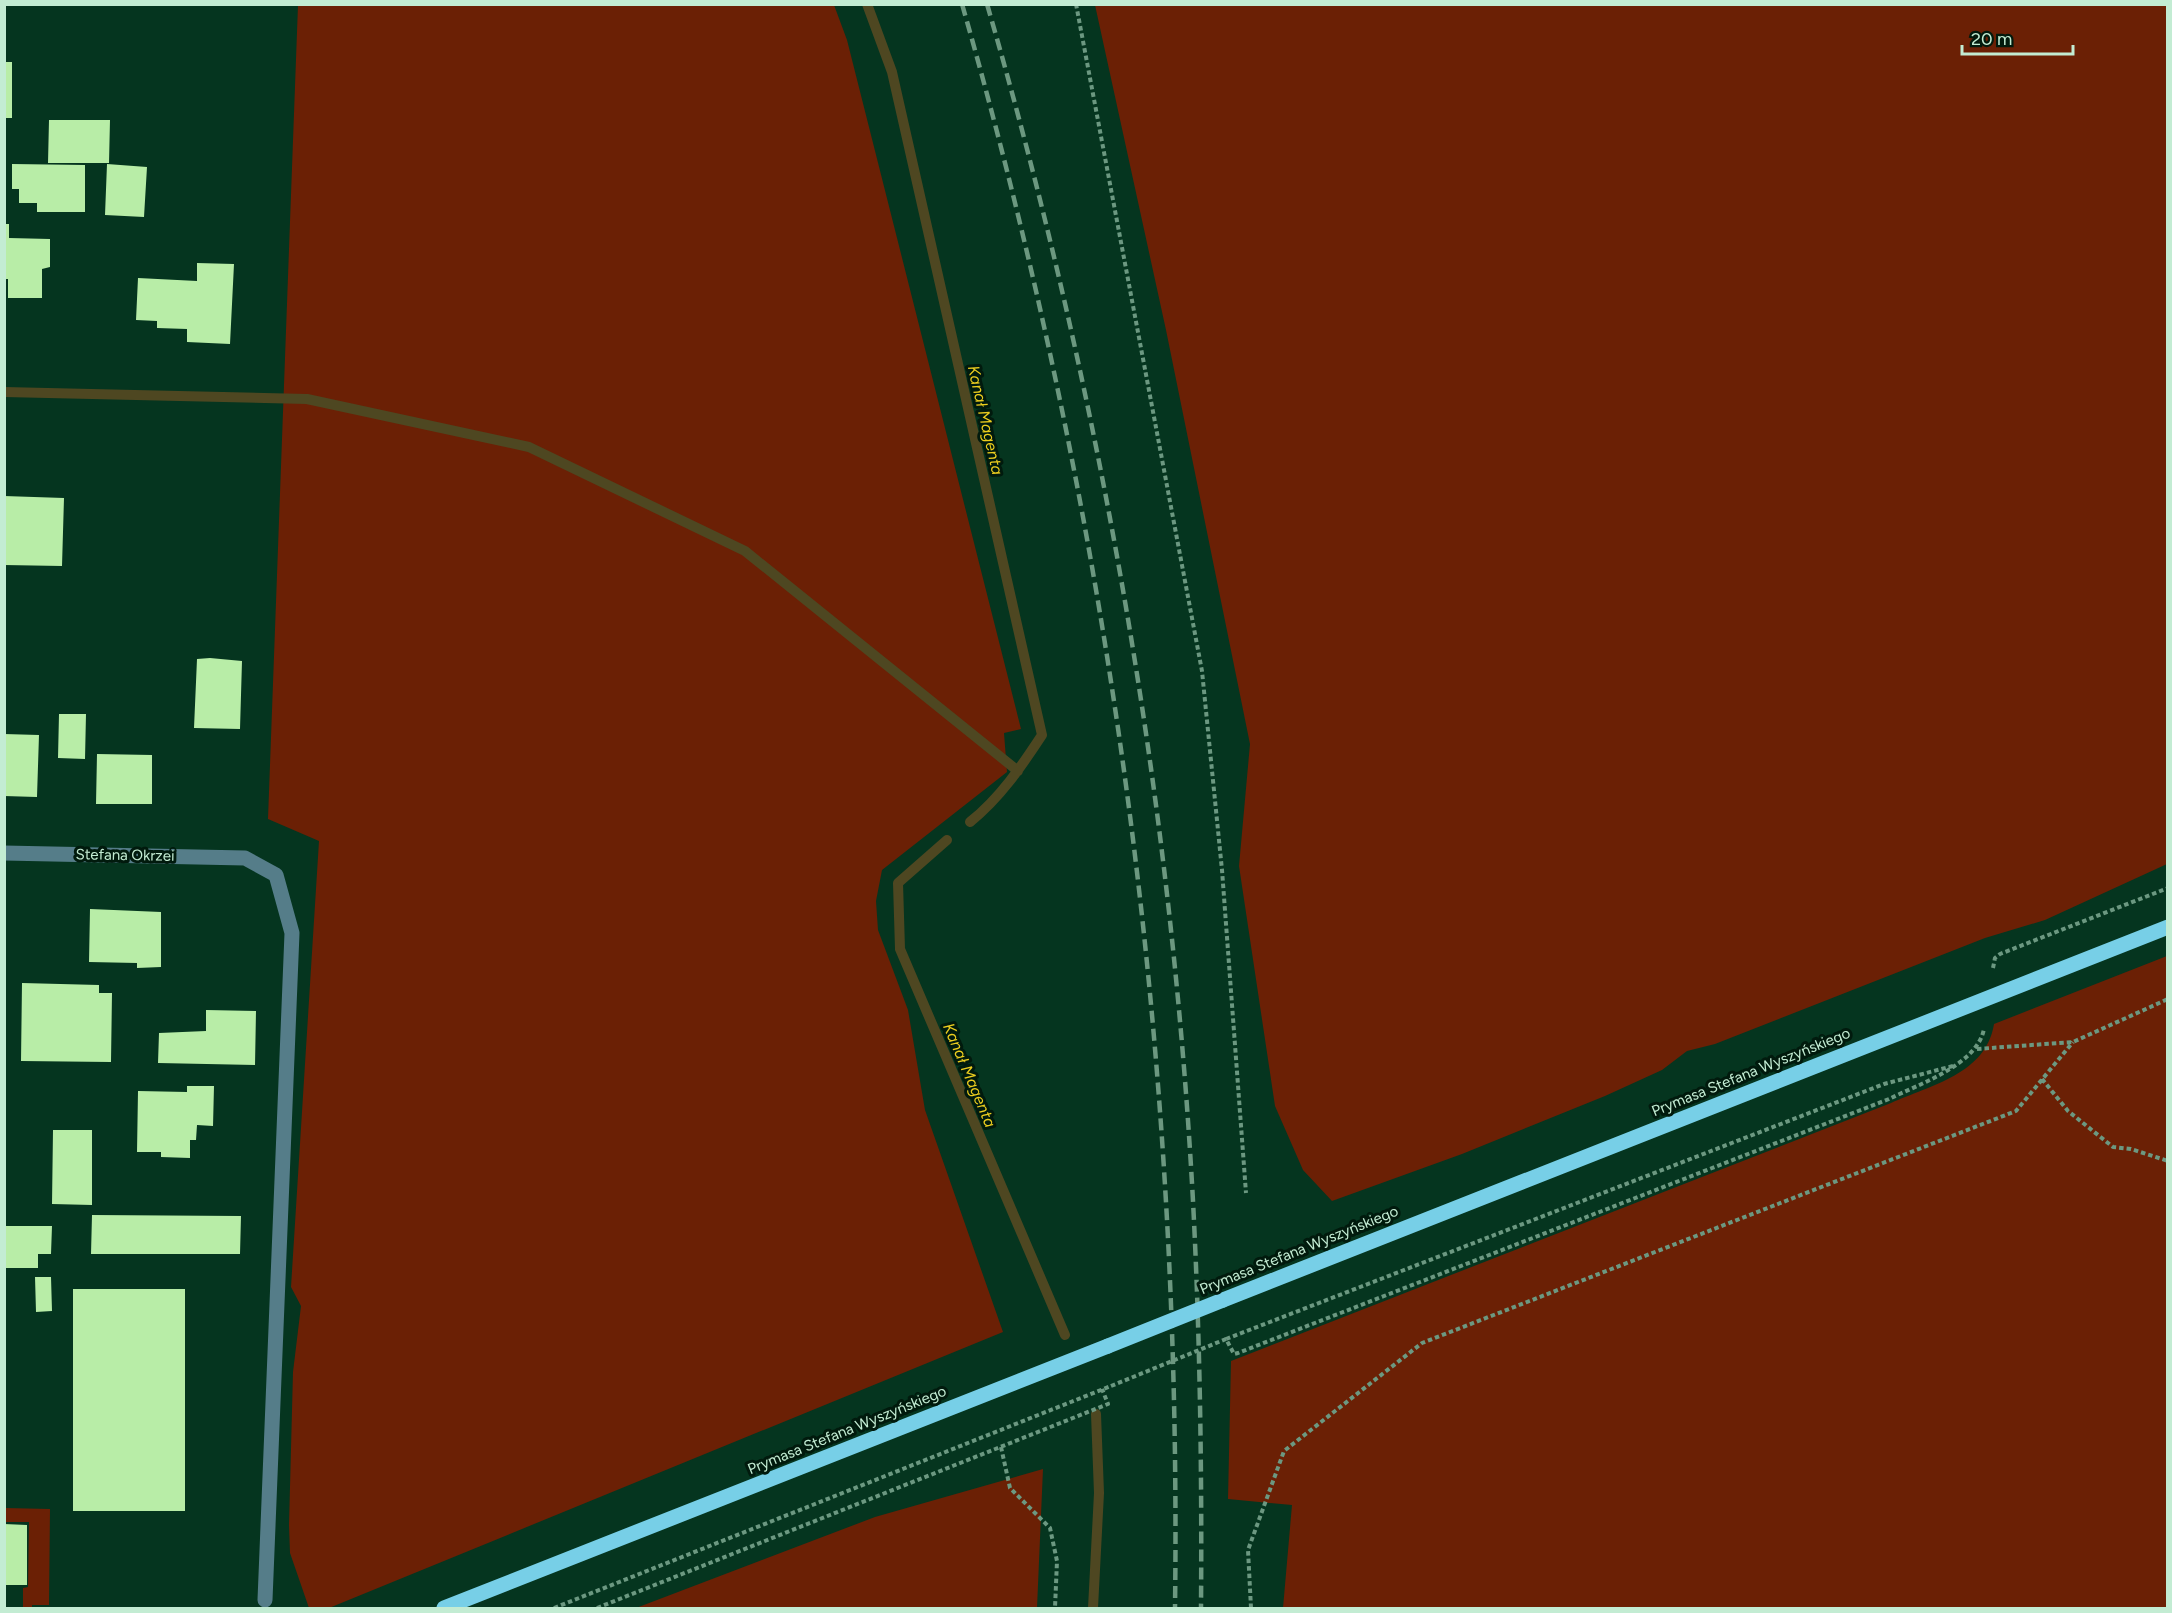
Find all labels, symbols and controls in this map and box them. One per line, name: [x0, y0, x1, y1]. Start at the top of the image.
scale bar: [1962, 18, 2073, 56]
text: 20 m: [1971, 28, 2012, 50]
water label: Kanał Magenta: [964, 364, 1007, 476]
street label: Stefana Okrzei: [75, 845, 175, 865]
water label: Kanał Magenta: [939, 1020, 1000, 1130]
street label: Prymasa Stefana Wyszyńskiego: [1649, 1024, 1853, 1120]
street label: Prymasa Stefana Wyszyńskiego: [1197, 1202, 1401, 1298]
street label: Prymasa Stefana Wyszyńskiego: [745, 1382, 949, 1478]

